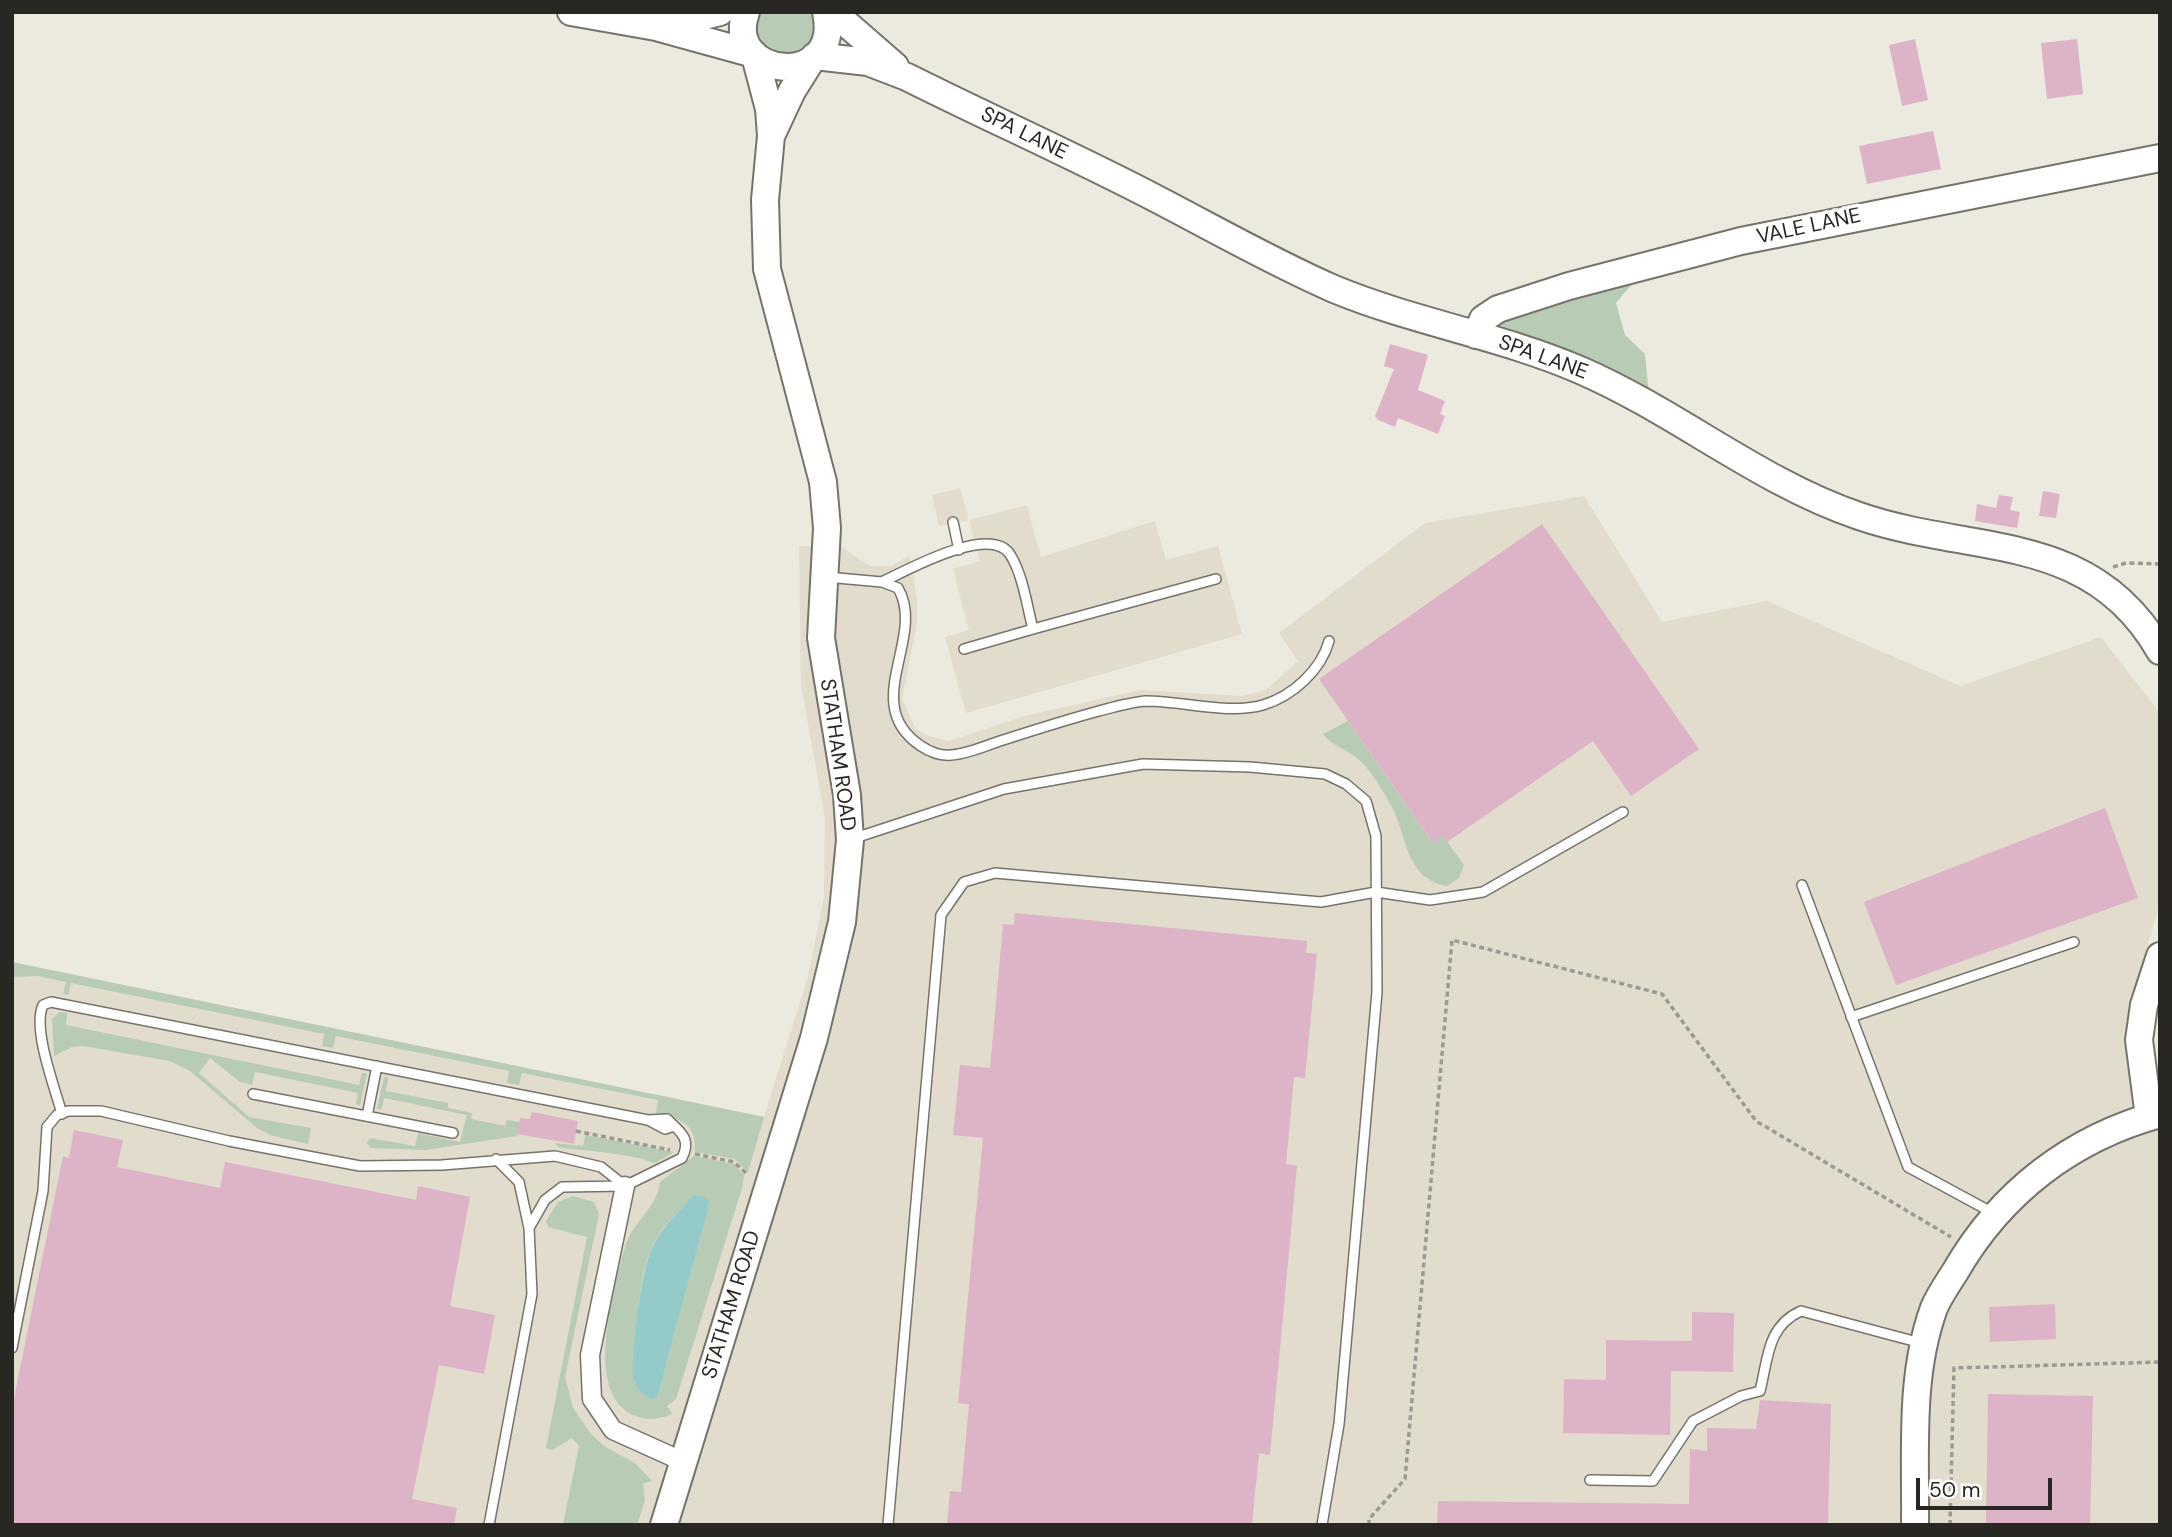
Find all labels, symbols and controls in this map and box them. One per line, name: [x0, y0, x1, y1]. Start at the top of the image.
street label: SPA LANE: [976, 102, 1072, 166]
street label: VALE LANE: [1755, 204, 1863, 250]
street label: SPA LANE: [1495, 330, 1591, 386]
street label: STATHAM ROAD: [814, 677, 860, 833]
street label: STATHAM ROAD: [698, 1228, 766, 1382]
scale bar: [1920, 1464, 2056, 1508]
text: 50 m: [1929, 1476, 1980, 1504]

